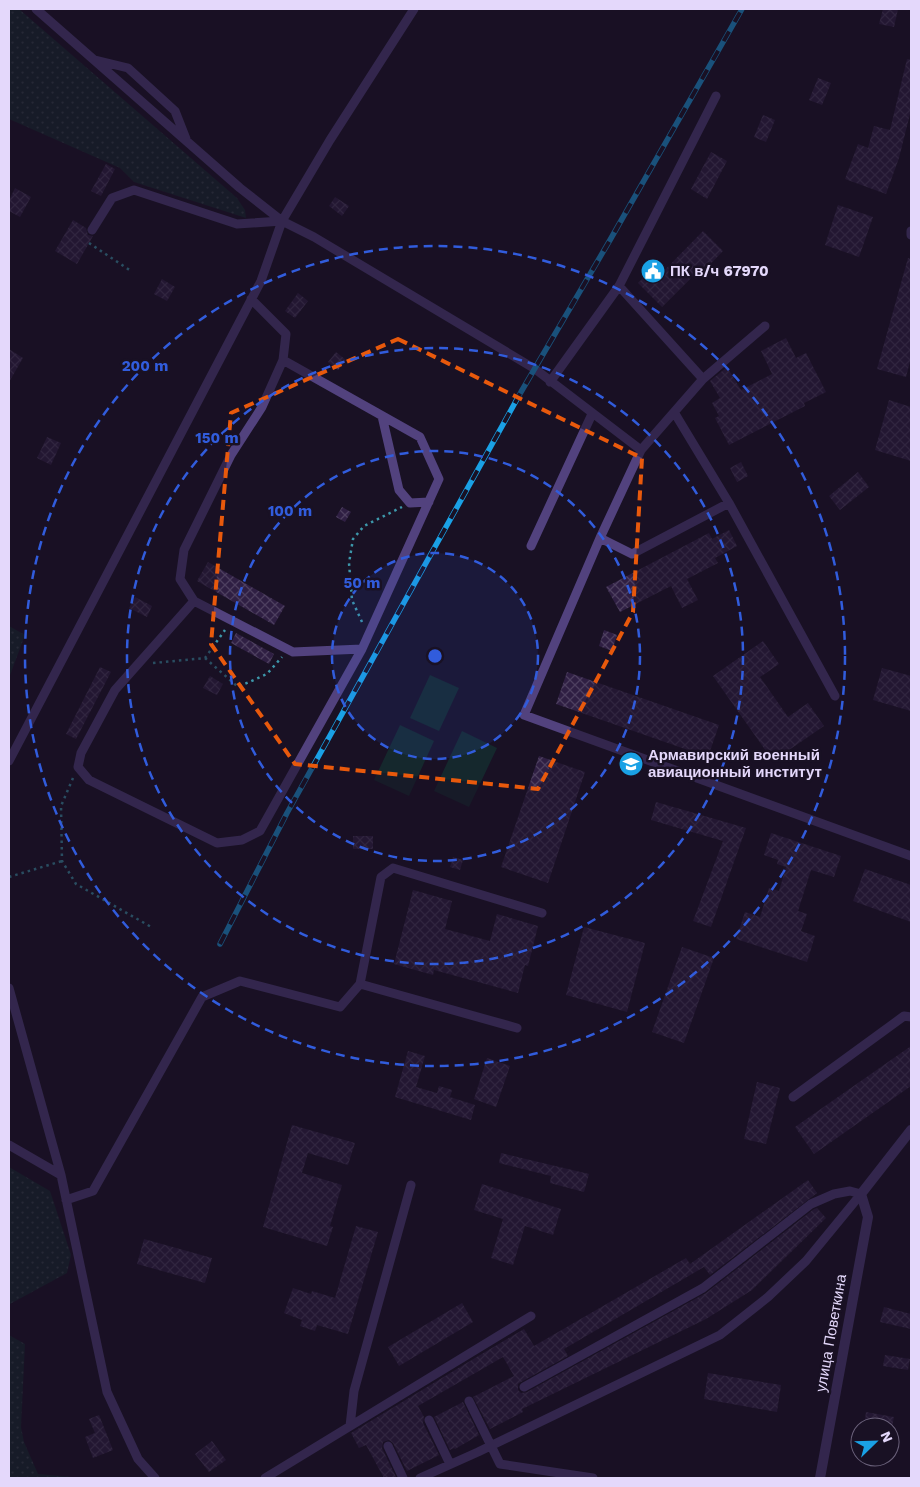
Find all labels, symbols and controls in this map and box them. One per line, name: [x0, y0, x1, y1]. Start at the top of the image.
public building icon: ПК в/ч 67970: [640, 258, 666, 284]
place label: ПК в/ч 67970: [670, 262, 769, 280]
text: 200 m: [122, 357, 168, 375]
text: 150 m: [195, 429, 239, 447]
text: 100 m: [268, 502, 312, 520]
text: 50 m: [344, 574, 380, 592]
centre of rings: [426, 647, 444, 665]
place label: Армавирский военный авиационный институт: [648, 746, 822, 781]
school or university icon: Армавирский военный авиационный институт: [618, 751, 644, 777]
street label: улица Поветкина: [812, 1272, 850, 1393]
north arrow: [850, 1417, 900, 1467]
text: N: [878, 1429, 896, 1445]

